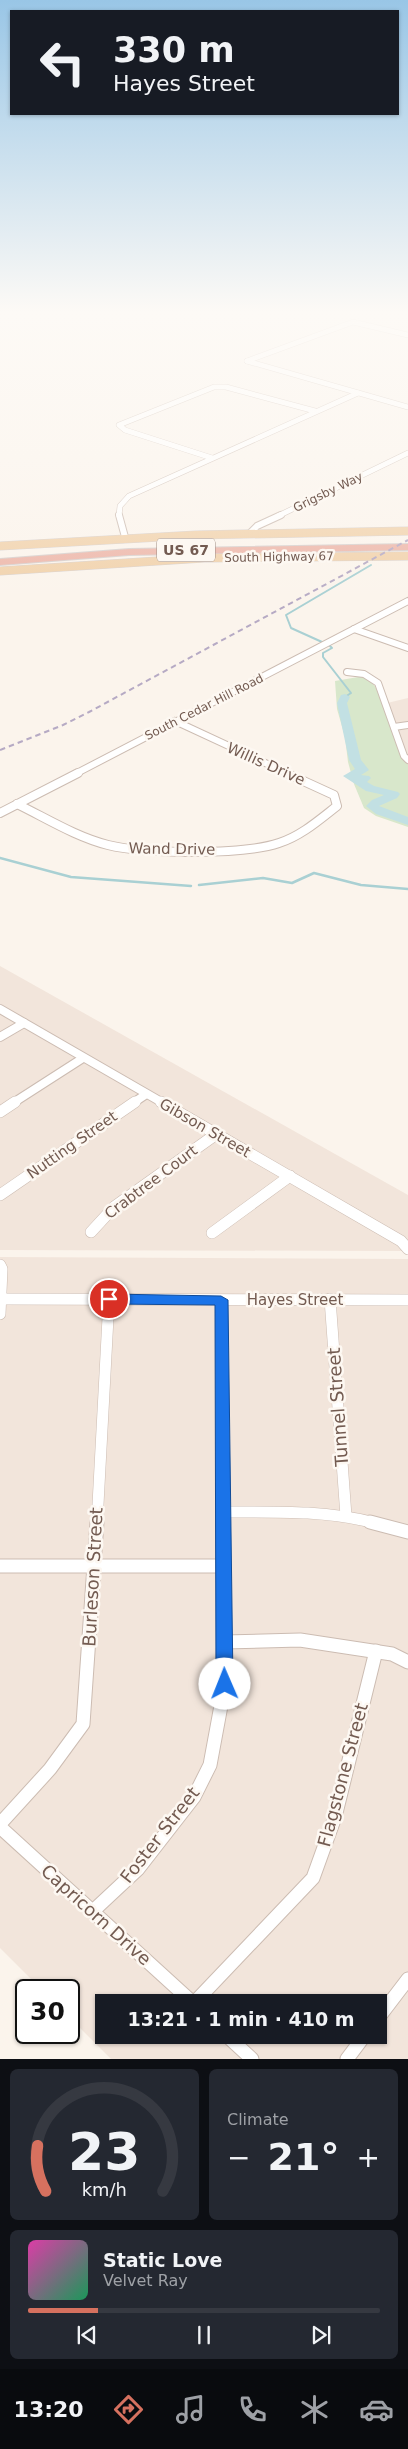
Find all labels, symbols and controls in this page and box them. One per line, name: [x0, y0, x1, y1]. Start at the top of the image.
icon: left: [30, 30, 95, 95]
text: 330 m: [113, 30, 235, 70]
text: Hayes Street: [113, 71, 255, 96]
street label: Grigsby Way: [291, 469, 365, 515]
road number: US 67: [157, 538, 215, 562]
street label: South Highway 67: [224, 549, 334, 565]
street label: South Cedar Hill Road: [142, 671, 266, 743]
street label: Willis Drive: [224, 739, 308, 789]
street label: Wand Drive: [128, 839, 216, 859]
street label: Gibson Street: [156, 1095, 254, 1161]
street label: Nutting Street: [23, 1107, 121, 1183]
street label: Crabtree Court: [101, 1141, 201, 1223]
pin: [88, 1278, 130, 1320]
icon: arrive: [95, 1285, 123, 1313]
street label: Hayes Street: [247, 1291, 343, 1309]
street label: Tunnel Street: [323, 1347, 352, 1468]
street label: Burleson Street: [78, 1507, 107, 1647]
position arrow: [198, 1657, 250, 1709]
street label: Flagstone Street: [313, 1701, 372, 1849]
street label: Foster Street: [116, 1782, 204, 1887]
street label: Capricorn Drive: [37, 1860, 156, 1969]
speed limit sign: 30: [15, 1979, 80, 2044]
text: 13:21 · 1 min · 410 m: [127, 2008, 355, 2030]
text: Climate: [227, 2110, 289, 2129]
text: 23: [68, 2122, 141, 2182]
text: 21°: [268, 2135, 339, 2179]
text: −: [227, 2141, 250, 2174]
text: +: [357, 2141, 380, 2174]
text: km/h: [82, 2179, 127, 2200]
text: Static Love: [103, 2249, 223, 2271]
text: Velvet Ray: [103, 2271, 188, 2290]
icon: previous: [73, 2321, 101, 2349]
icon: pause: [190, 2321, 218, 2349]
icon: next: [307, 2321, 335, 2349]
icon: directions: [111, 2392, 146, 2427]
icon: music: [173, 2392, 208, 2427]
icon: phone: [235, 2392, 270, 2427]
icon: climate: [297, 2392, 332, 2427]
icon: car: [359, 2392, 394, 2427]
text: 13:20: [14, 2397, 84, 2422]

